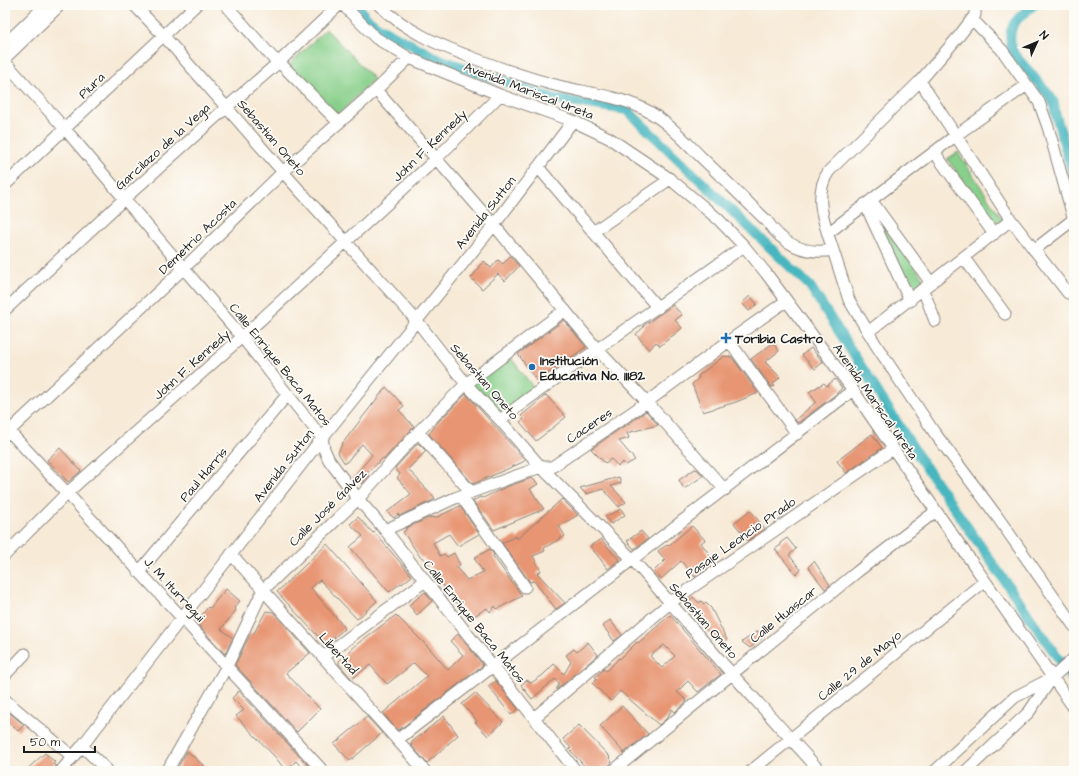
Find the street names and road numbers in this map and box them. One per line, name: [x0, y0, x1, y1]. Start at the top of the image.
street label: Avenida Mariscal Ureta: [461, 58, 596, 124]
street label: Piura: [74, 68, 109, 103]
street label: Sebastian Oneto: [233, 95, 310, 180]
street label: Garcilazo de la Vega: [111, 99, 215, 195]
street label: John F. Kennedy: [389, 106, 472, 187]
street label: Avenida Sutton: [452, 172, 520, 253]
street label: Demetrio Acosta: [155, 195, 241, 279]
street label: Calle Enrique Baca Matos: [225, 299, 336, 430]
street label: John F. Kennedy: [150, 326, 234, 405]
street label: Sebastian Oneto: [446, 339, 523, 424]
street label: Avenida Mariscal Ureta: [828, 340, 922, 463]
street label: Caceres: [563, 404, 616, 448]
street label: Avenida Sutton: [250, 425, 318, 506]
street label: Paul Harris: [176, 443, 232, 506]
street label: Calle José Galvez: [285, 465, 371, 550]
street label: Pasaje Leoncio Prado: [682, 492, 800, 583]
street label: J. M. Iturregui: [139, 553, 209, 627]
street label: Calle Enrique Baca Matos: [419, 556, 530, 687]
street label: Sebastian Oneto: [665, 578, 742, 663]
street label: Calle Huascar: [746, 582, 821, 648]
street label: Calle 29 de Mayo: [814, 626, 906, 706]
street label: Libertad: [315, 629, 362, 679]

